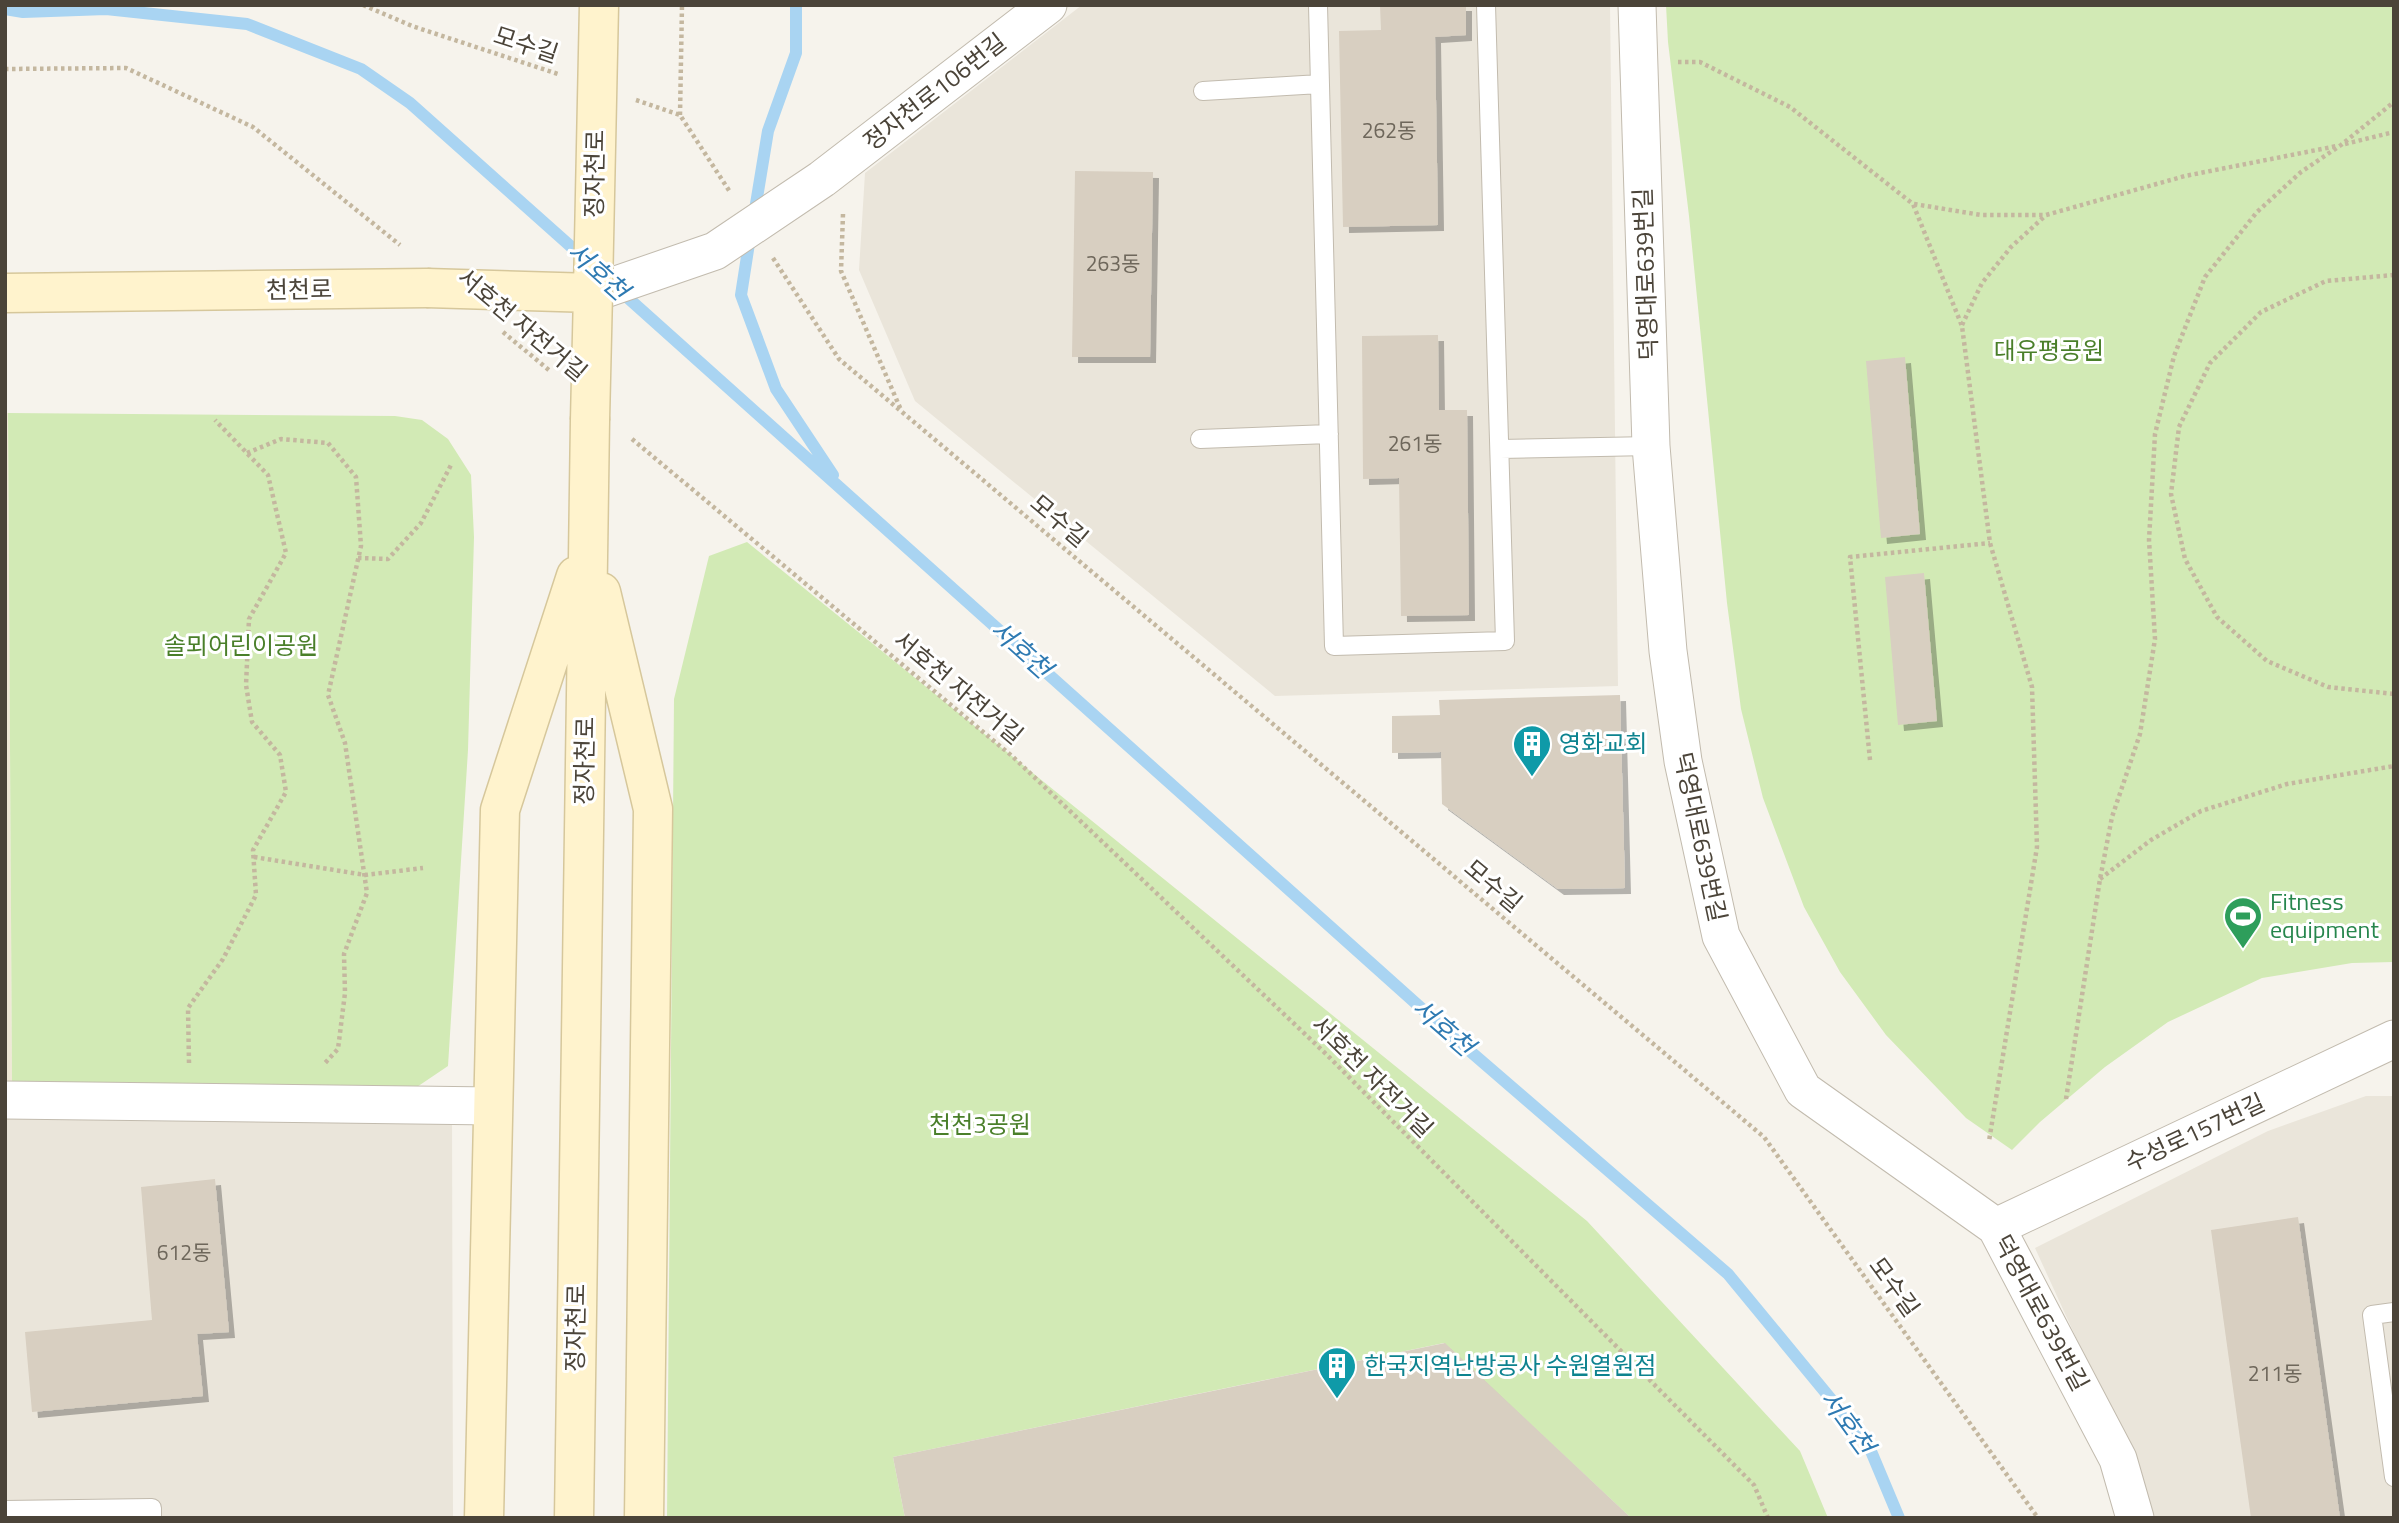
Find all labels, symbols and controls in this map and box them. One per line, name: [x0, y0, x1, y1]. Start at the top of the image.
street label: 모수길: [489, 17, 563, 71]
street label: 정자천로106번길: [855, 24, 1014, 159]
house number: 262동: [1362, 114, 1416, 146]
street label: 정자천로: [575, 130, 613, 218]
street label: 덕영대로639번길: [1624, 187, 1666, 361]
water label: 서호천: [559, 232, 640, 311]
house number: 263동: [1086, 247, 1140, 279]
street label: 서호천 자전거길: [450, 259, 595, 389]
street label: 천천로: [266, 270, 332, 308]
park label: 대유평공원: [1994, 332, 2104, 368]
house number: 261동: [1388, 427, 1442, 459]
street label: 모수길: [1023, 485, 1097, 555]
water label: 서호천: [982, 610, 1063, 689]
street label: 서호천 자전거길: [886, 622, 1031, 752]
park label: 솔뫼어린이공원: [164, 627, 318, 663]
street label: 정자천로: [565, 717, 603, 805]
building icon: 영화교회: [1511, 723, 1553, 778]
place label: 영화교회: [1559, 725, 1647, 761]
street label: 덕영대로639번길: [1665, 749, 1737, 925]
street label: 모수길: [1457, 850, 1531, 920]
place label: Fitness equipment: [2270, 883, 2379, 947]
sports icon: Fitness equipment: [2222, 895, 2264, 950]
water label: 서호천: [1403, 988, 1486, 1067]
street label: 서호천 자전거길: [1303, 1007, 1442, 1146]
street label: 수성로157번길: [2119, 1084, 2270, 1180]
park label: 천천3공원: [929, 1106, 1031, 1142]
street label: 덕영대로639번길: [1985, 1228, 2098, 1397]
house number: 612동: [157, 1236, 211, 1268]
street label: 모수길: [1861, 1249, 1929, 1324]
street label: 정자천로: [556, 1284, 594, 1372]
building icon: 한국지역난방공사 수원열원점: [1316, 1345, 1358, 1400]
place label: 한국지역난방공사 수원열원점: [1364, 1347, 1656, 1383]
house number: 211동: [2248, 1357, 2302, 1389]
water label: 서호천: [1811, 1381, 1886, 1465]

